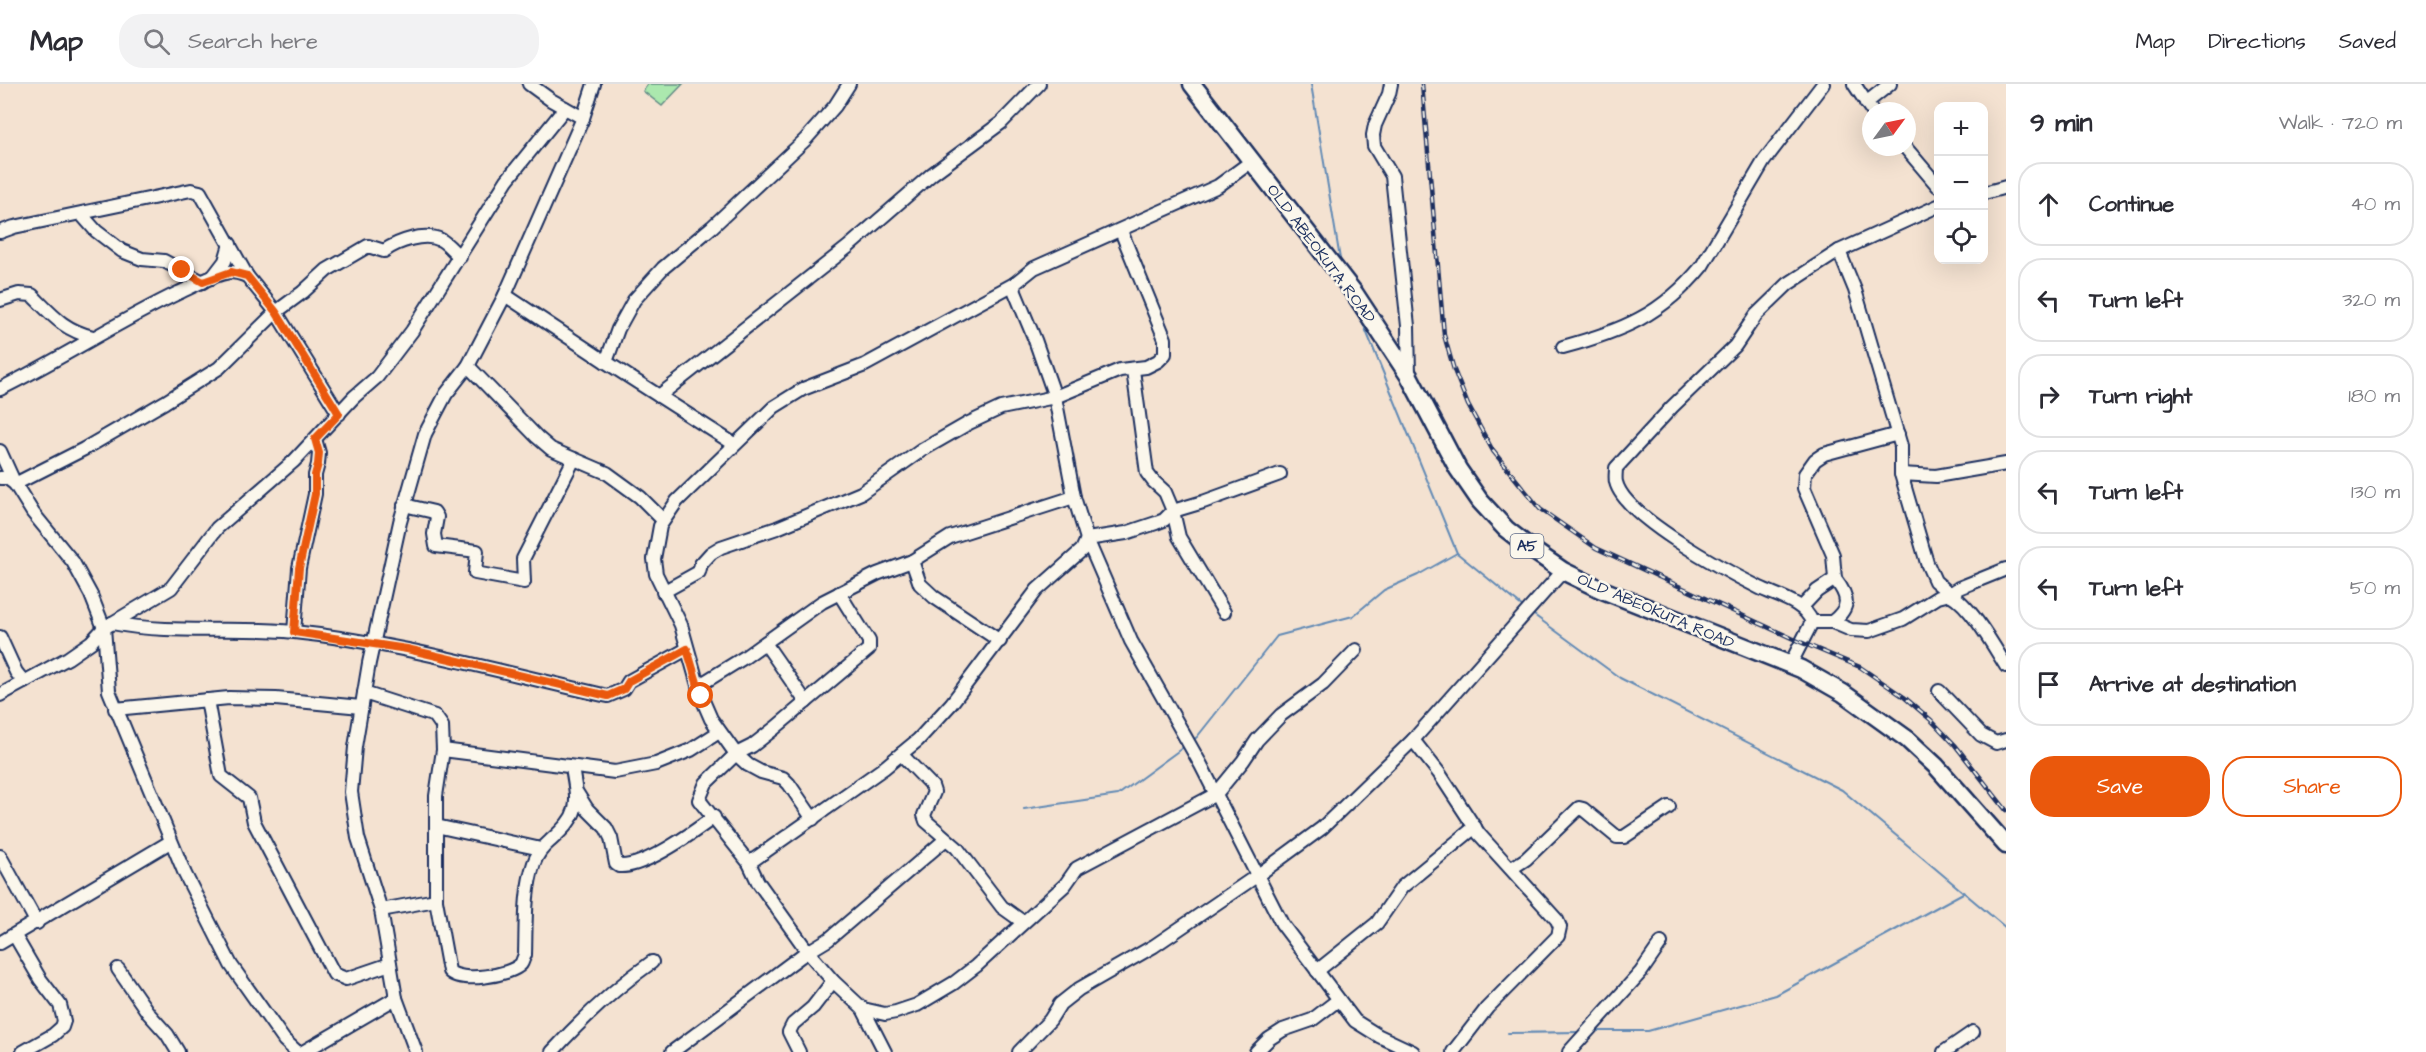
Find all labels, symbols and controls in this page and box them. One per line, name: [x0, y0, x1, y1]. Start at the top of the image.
search box: [119, 14, 539, 68]
text: Map: [30, 22, 83, 61]
icon: search: [140, 25, 173, 58]
text: Search here: [188, 26, 318, 57]
text: Map: [2135, 27, 2175, 56]
text: Directions: [2208, 27, 2306, 56]
text: Saved: [2339, 27, 2396, 56]
north arrow: [1862, 102, 1916, 156]
map controls: [1934, 102, 1988, 264]
button: +: [1934, 102, 1988, 156]
text: 9 min: [2030, 105, 2092, 141]
text: Walk · 720 m: [2279, 109, 2402, 137]
button: −: [1934, 156, 1988, 210]
street label: OLD ABEOKUTA ROAD: [1262, 180, 1381, 327]
icon: ahead: [2032, 188, 2065, 221]
text: Continue: [2089, 189, 2174, 220]
text: 40 m: [2350, 190, 2400, 218]
button: locate: [1934, 210, 1988, 264]
route end: [168, 256, 194, 282]
icon: left: [2032, 284, 2065, 317]
text: Turn left: [2089, 285, 2183, 316]
text: 320 m: [2342, 286, 2400, 314]
icon: right: [2032, 380, 2065, 413]
text: Turn right: [2089, 381, 2192, 412]
text: 180 m: [2348, 382, 2400, 410]
icon: left: [2032, 476, 2065, 509]
text: Turn left: [2089, 477, 2183, 508]
text: 130 m: [2351, 478, 2400, 506]
road number: A5: [1510, 534, 1544, 558]
street label: OLD ABEOKUTA ROAD: [1574, 568, 1737, 654]
icon: left: [2032, 572, 2065, 605]
text: Turn left: [2089, 573, 2183, 604]
text: 50 m: [2350, 574, 2400, 602]
icon: arrive: [2032, 668, 2065, 701]
text: Arrive at destination: [2089, 669, 2296, 700]
route start: [687, 682, 713, 708]
button: Save: [2030, 756, 2210, 817]
button: Share: [2222, 756, 2402, 817]

